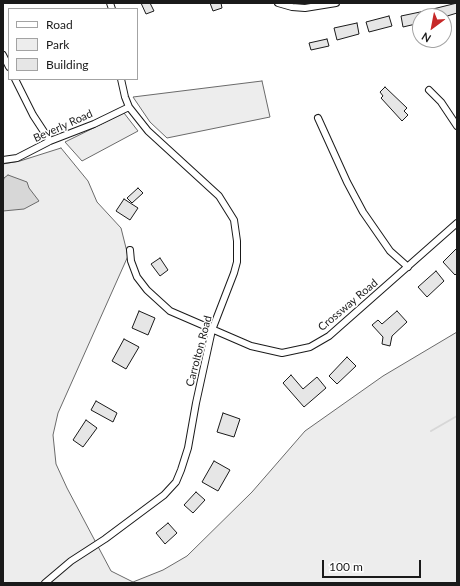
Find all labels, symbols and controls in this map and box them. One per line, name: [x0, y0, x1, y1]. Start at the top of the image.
legend: [8, 8, 138, 80]
north arrow: [412, 8, 452, 48]
text: Road: [46, 17, 73, 32]
text: N: [419, 30, 433, 46]
text: Park: [46, 37, 69, 52]
text: Building: [46, 57, 89, 72]
street label: Beverly Road: [31, 107, 95, 145]
street label: Crossway Road: [316, 276, 380, 334]
street label: Carrolton Road: [183, 314, 215, 388]
scale bar: [324, 552, 423, 578]
text: 100 m: [329, 559, 363, 574]

